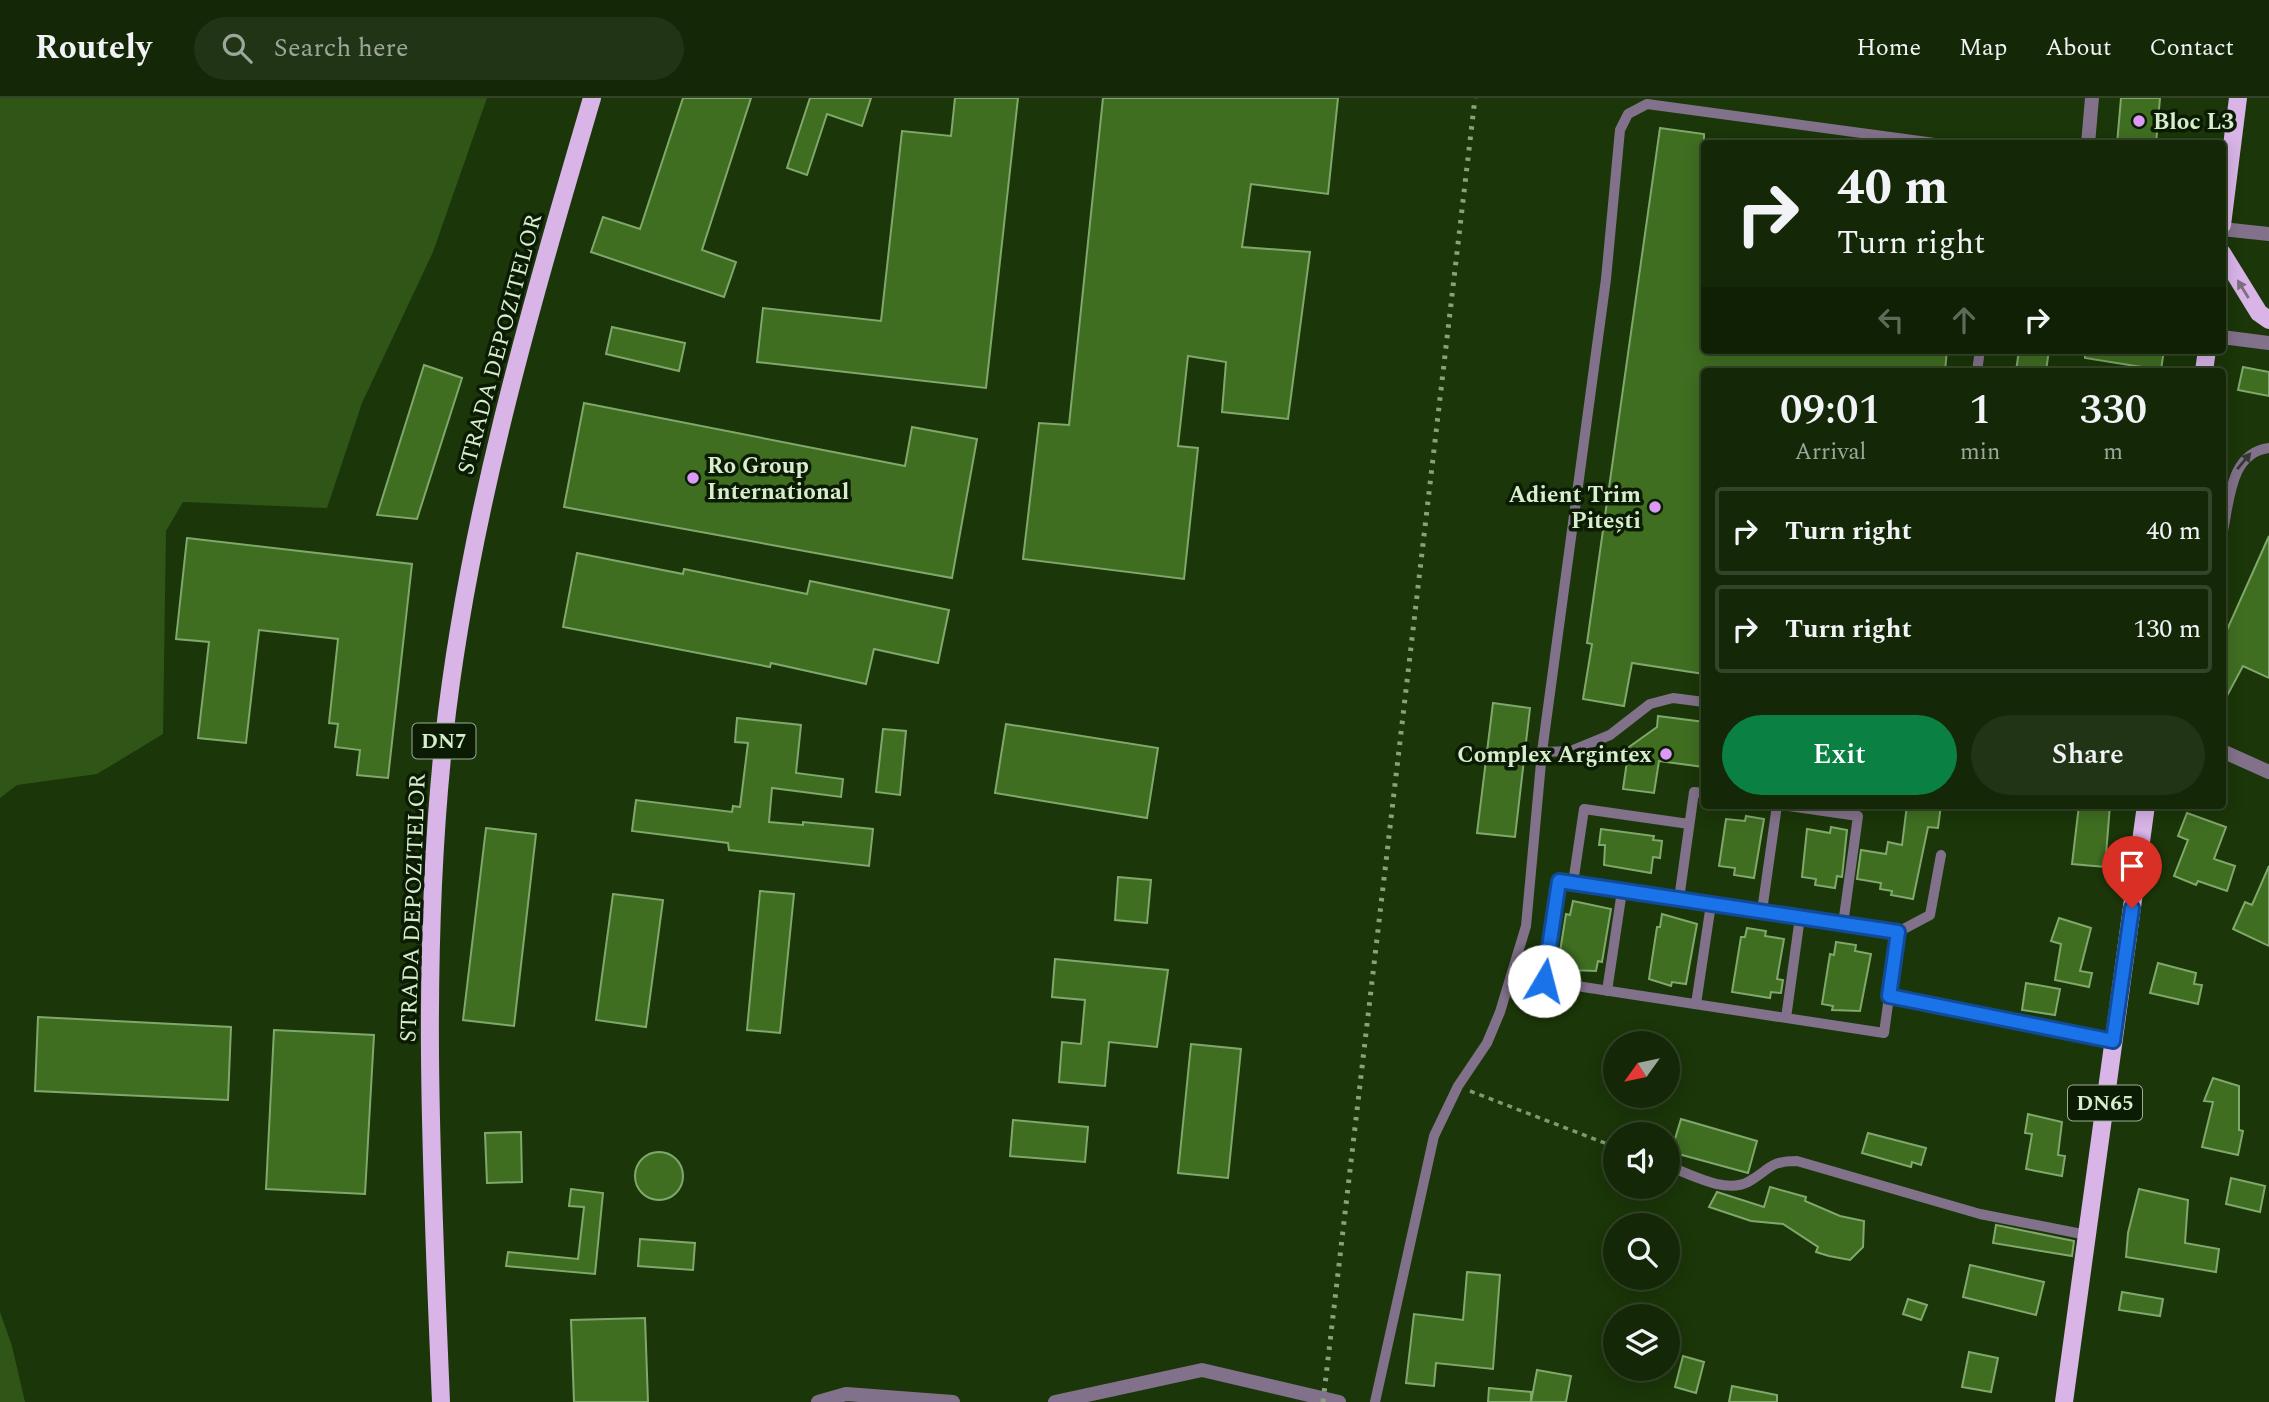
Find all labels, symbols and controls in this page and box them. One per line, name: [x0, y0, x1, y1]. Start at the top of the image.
search box: [194, 17, 684, 80]
text: Routely: [35, 23, 152, 73]
text: Search here: [274, 28, 409, 68]
icon: search: [218, 29, 256, 67]
text: Home: [1856, 30, 1921, 66]
text: Map: [1959, 30, 2007, 66]
text: About: [2045, 30, 2111, 66]
text: Contact: [2149, 30, 2234, 66]
place label: Bloc L3: [2153, 105, 2234, 140]
marker: Bloc L3: [2131, 113, 2147, 129]
text: 40 m: [1837, 151, 1948, 226]
icon: right: [1722, 168, 1813, 259]
street label: STRADA DEPOZITELOR: [449, 209, 552, 479]
text: Turn right: [1837, 219, 1985, 268]
one-way arrow: [2237, 279, 2250, 298]
icon: left: [1872, 301, 1910, 339]
icon: ahead: [1945, 301, 1983, 339]
icon: right: [2018, 301, 2056, 339]
text: 09:01: [1780, 379, 1881, 442]
text: 1: [1969, 379, 1991, 442]
text: 330: [2079, 379, 2147, 442]
text: Arrival: [1795, 435, 1866, 470]
text: min: [1960, 435, 2000, 470]
text: m: [2103, 435, 2123, 470]
place label: Ro Group International: [707, 449, 849, 510]
one-way arrow: [2237, 452, 2252, 470]
marker: Ro Group International: [685, 470, 701, 486]
place label: Adient Trim Pitești: [1509, 478, 1641, 539]
marker: Adient Trim Pitești: [1647, 499, 1663, 515]
text: Turn right: [1785, 511, 1912, 551]
text: 40 m: [2146, 511, 2201, 551]
icon: right: [1726, 512, 1764, 550]
text: Turn right: [1785, 609, 1912, 649]
text: 130 m: [2133, 609, 2201, 649]
icon: right: [1726, 610, 1764, 648]
button: Exit: [1722, 715, 1957, 795]
button: Share: [1971, 715, 2205, 795]
road number: DN7: [412, 724, 476, 758]
place label: Complex Argintex: [1457, 738, 1652, 773]
marker: Complex Argintex: [1658, 746, 1674, 762]
street label: STRADA DEPOZITELOR: [391, 772, 436, 1043]
pin: [2102, 836, 2162, 908]
icon: arrive: [2113, 847, 2151, 885]
position arrow: [1507, 944, 1581, 1018]
north arrow: [1603, 1031, 1680, 1108]
map controls: [1603, 1031, 1680, 1381]
road number: DN65: [2068, 1086, 2142, 1121]
button: sound: [1603, 1122, 1680, 1199]
button: search: [1603, 1213, 1680, 1290]
button: layers: [1603, 1304, 1680, 1381]

